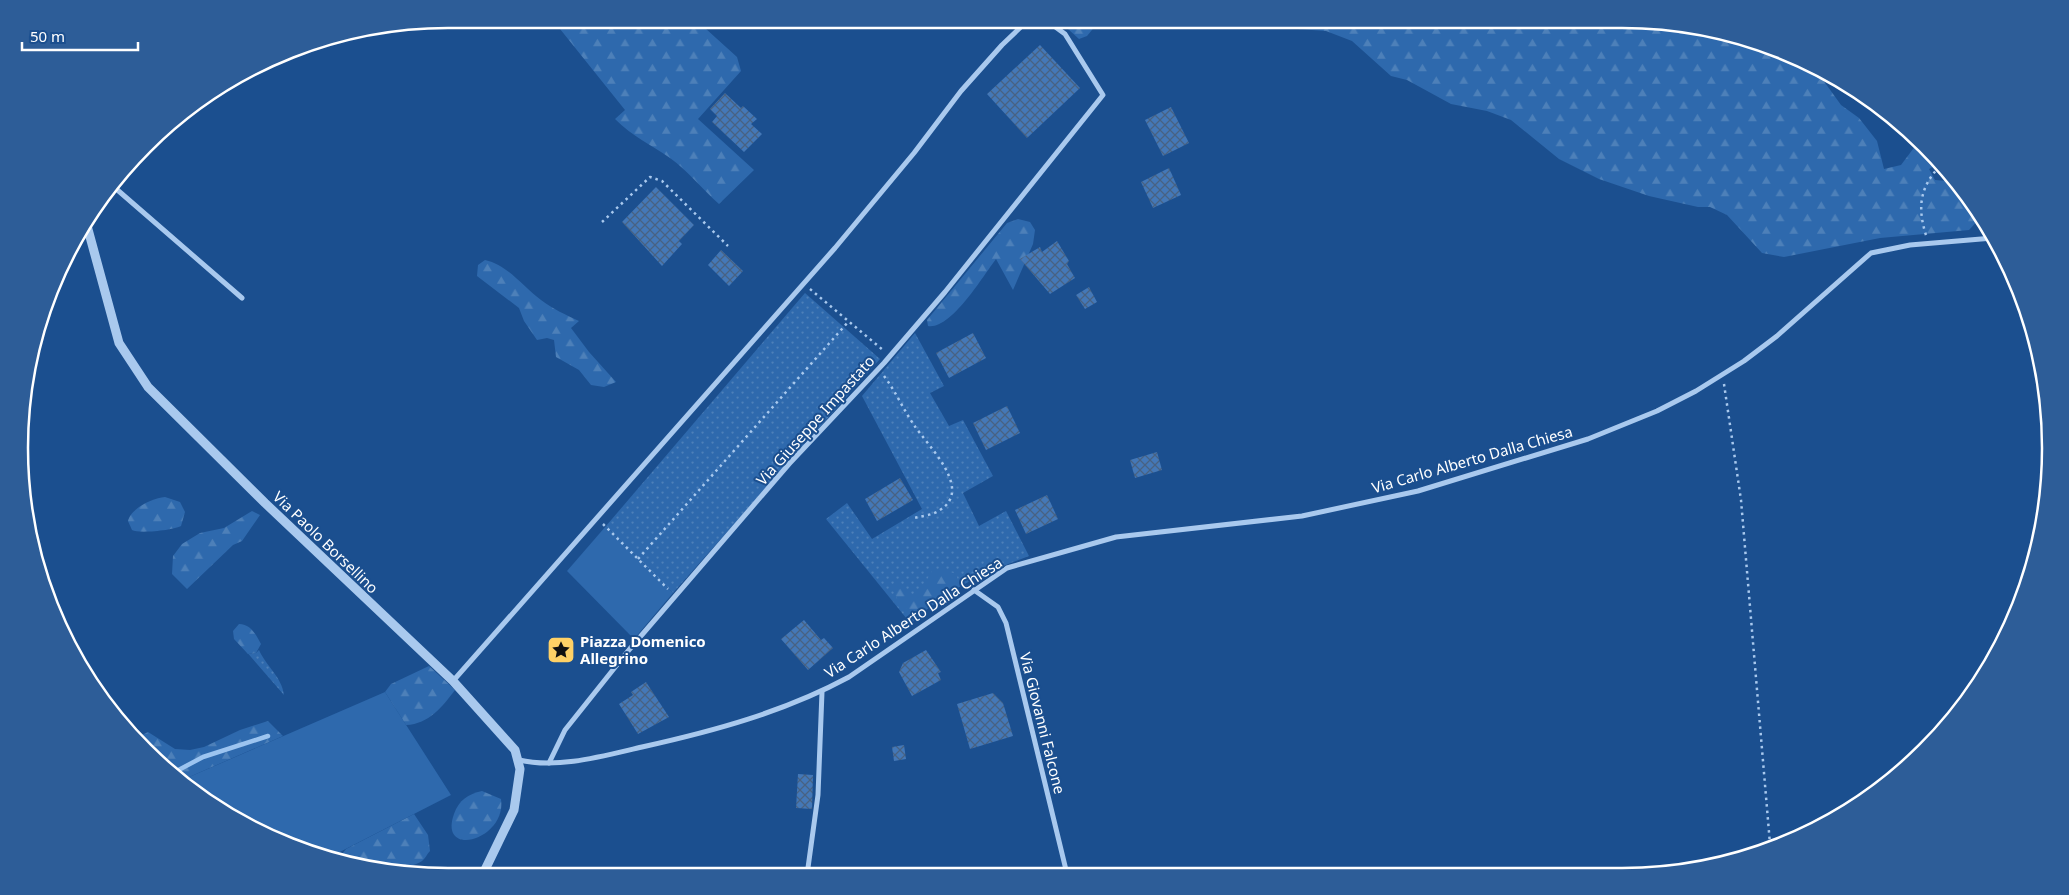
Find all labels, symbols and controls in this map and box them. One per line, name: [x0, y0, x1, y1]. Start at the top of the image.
scale bar: [22, 20, 139, 52]
text: 50 m: [30, 26, 65, 46]
street label: Via Giuseppe Impastato: [751, 351, 879, 489]
street label: Via Carlo Alberto Dalla Chiesa: [1369, 421, 1575, 497]
street label: Via Paolo Borsellino: [269, 486, 383, 598]
street label: Via Carlo Alberto Dalla Chiesa: [820, 552, 1006, 682]
place label: Piazza Domenico Allegrino: [580, 631, 706, 668]
place icon: Piazza Domenico Allegrino: [546, 635, 576, 665]
street label: Via Giovanni Falcone: [1016, 650, 1070, 796]

